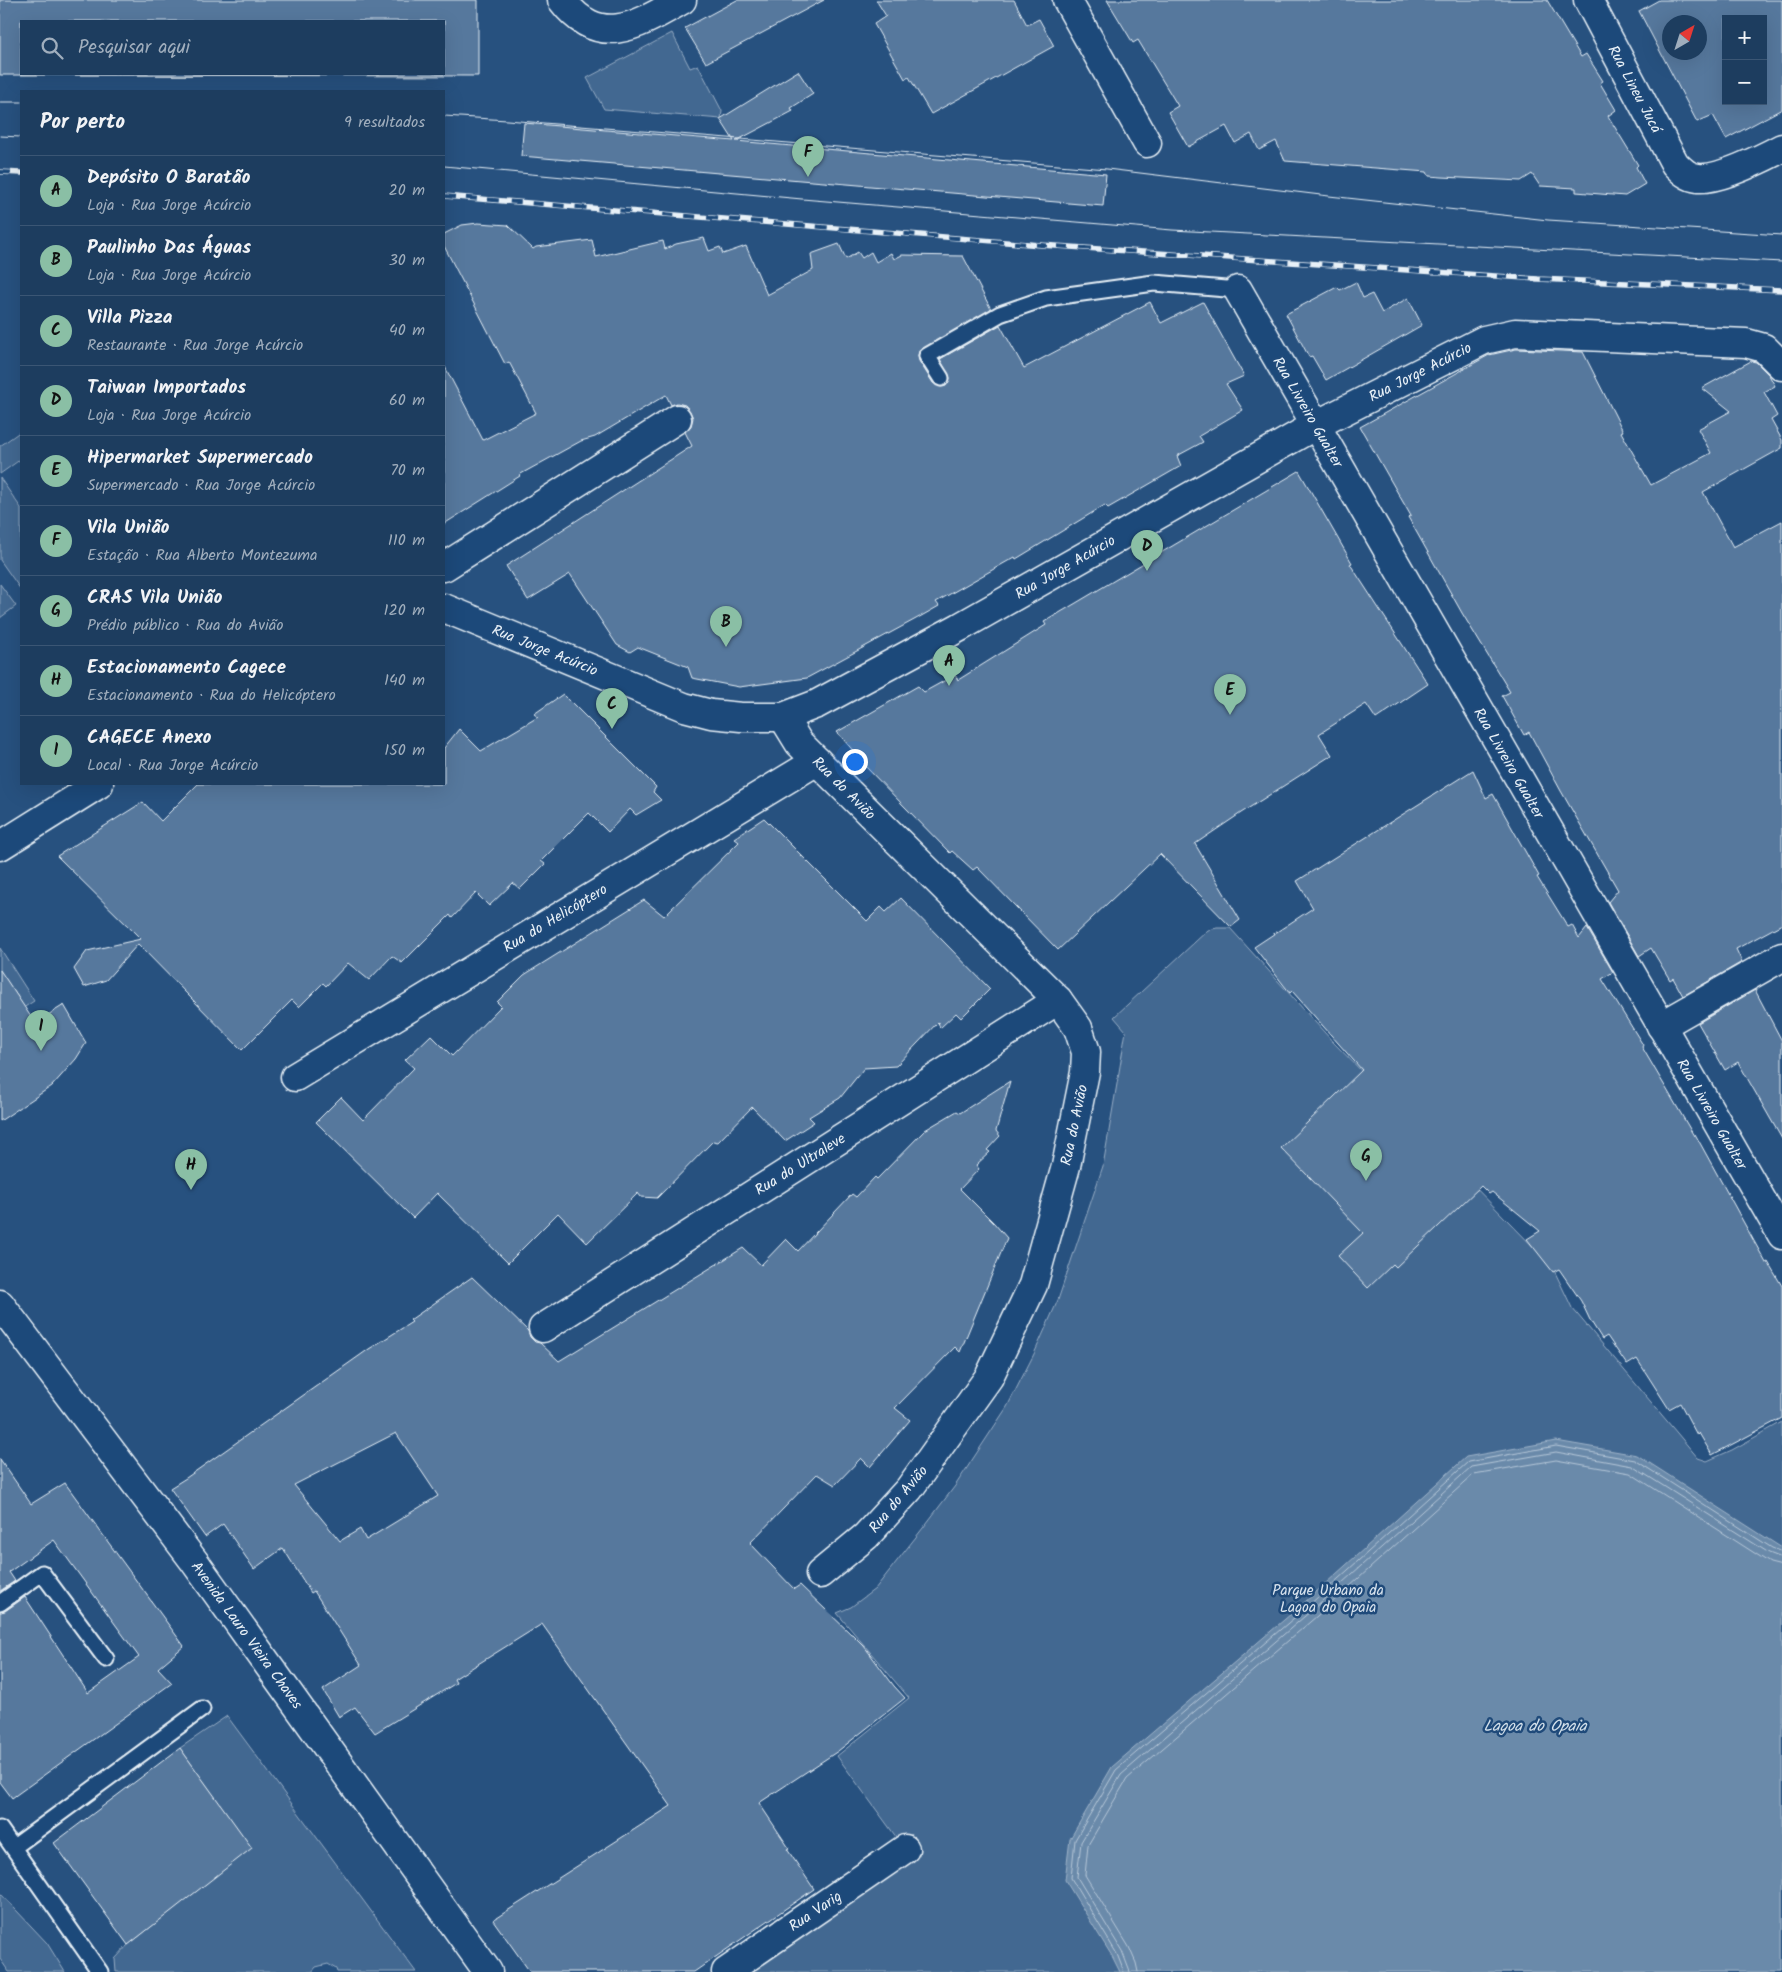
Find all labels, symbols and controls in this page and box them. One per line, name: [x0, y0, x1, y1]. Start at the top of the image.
north arrow: [1662, 15, 1707, 60]
map controls: [1722, 15, 1767, 105]
button: +: [1722, 15, 1767, 60]
search box: [20, 20, 445, 75]
text: Pesquisar aqui: [78, 33, 190, 63]
icon: search: [38, 34, 66, 62]
street label: Rua Lineu Jucá: [1601, 41, 1668, 140]
button: −: [1722, 60, 1767, 105]
text: Por perto: [40, 106, 125, 139]
text: 9 resultados: [344, 110, 425, 135]
pin: F: [792, 136, 824, 177]
text: Depósito O Baratão: [87, 163, 250, 193]
text: A: [51, 178, 61, 203]
text: 20 m: [389, 178, 425, 203]
text: Loja · Rua Jorge Acúrcio: [87, 193, 251, 218]
text: Paulinho Das Águas: [87, 233, 251, 263]
text: B: [51, 248, 61, 273]
text: 30 m: [389, 248, 425, 273]
text: Loja · Rua Jorge Acúrcio: [87, 263, 251, 288]
text: Villa Pizza: [87, 303, 172, 333]
text: C: [51, 318, 61, 343]
text: 40 m: [389, 318, 425, 343]
text: Restaurante · Rua Jorge Acúrcio: [87, 333, 303, 358]
street label: Rua Jorge Acúrcio: [1365, 337, 1476, 409]
street label: Rua Livreiro Gualter: [1266, 352, 1349, 473]
text: Taiwan Importados: [87, 373, 246, 403]
text: D: [51, 388, 61, 413]
text: 60 m: [389, 388, 425, 413]
text: Loja · Rua Jorge Acúrcio: [87, 403, 251, 428]
text: Hipermarket Supermercado: [87, 443, 313, 473]
text: E: [52, 458, 60, 483]
text: 70 m: [390, 458, 425, 483]
text: Supermercado · Rua Jorge Acúrcio: [87, 473, 315, 498]
text: Vila União: [87, 513, 169, 543]
text: F: [52, 528, 60, 553]
text: 110 m: [388, 528, 425, 553]
street label: Rua Jorge Acúrcio: [1011, 529, 1120, 606]
pin: D: [1131, 530, 1163, 571]
text: Estação · Rua Alberto Montezuma: [87, 543, 318, 568]
text: CRAS Vila União: [87, 583, 222, 613]
text: G: [51, 598, 61, 623]
text: 120 m: [384, 598, 425, 623]
pin: B: [710, 606, 742, 647]
text: Prédio público · Rua do Avião: [87, 613, 284, 638]
street label: Rua Jorge Acúrcio: [488, 619, 602, 683]
pin: A: [933, 645, 965, 686]
text: Estacionamento Cagece: [87, 653, 286, 683]
text: H: [51, 668, 61, 693]
text: 140 m: [384, 668, 425, 693]
pin: E: [1214, 674, 1246, 715]
text: Estacionamento · Rua do Helicóptero: [87, 683, 336, 708]
pin: C: [596, 688, 628, 729]
street label: Rua Livreiro Gualter: [1467, 703, 1550, 824]
text: CAGECE Anexo: [87, 723, 211, 753]
text: I: [54, 738, 58, 763]
text: 150 m: [384, 738, 425, 763]
your location: [842, 749, 868, 775]
street label: Rua do Avião: [806, 751, 881, 826]
text: Local · Rua Jorge Acúrcio: [87, 753, 258, 778]
street label: Rua do Helicóptero: [499, 878, 613, 960]
pin: I: [25, 1010, 57, 1051]
street label: Rua Livreiro Gualter: [1670, 1054, 1753, 1175]
street label: Rua do Avião: [1055, 1082, 1095, 1168]
street label: Rua do Ultraleve: [750, 1127, 851, 1202]
pin: G: [1350, 1140, 1382, 1181]
pin: H: [175, 1149, 207, 1190]
street label: Rua do Avião: [863, 1460, 935, 1539]
street label: Avenida Lauro Vieira Chaves: [184, 1557, 309, 1715]
park label: Parque Urbano da Lagoa do Opaia: [1272, 1579, 1384, 1620]
water label: Lagoa do Opaia: [1484, 1714, 1588, 1739]
street label: Rua Varig: [784, 1885, 847, 1938]

